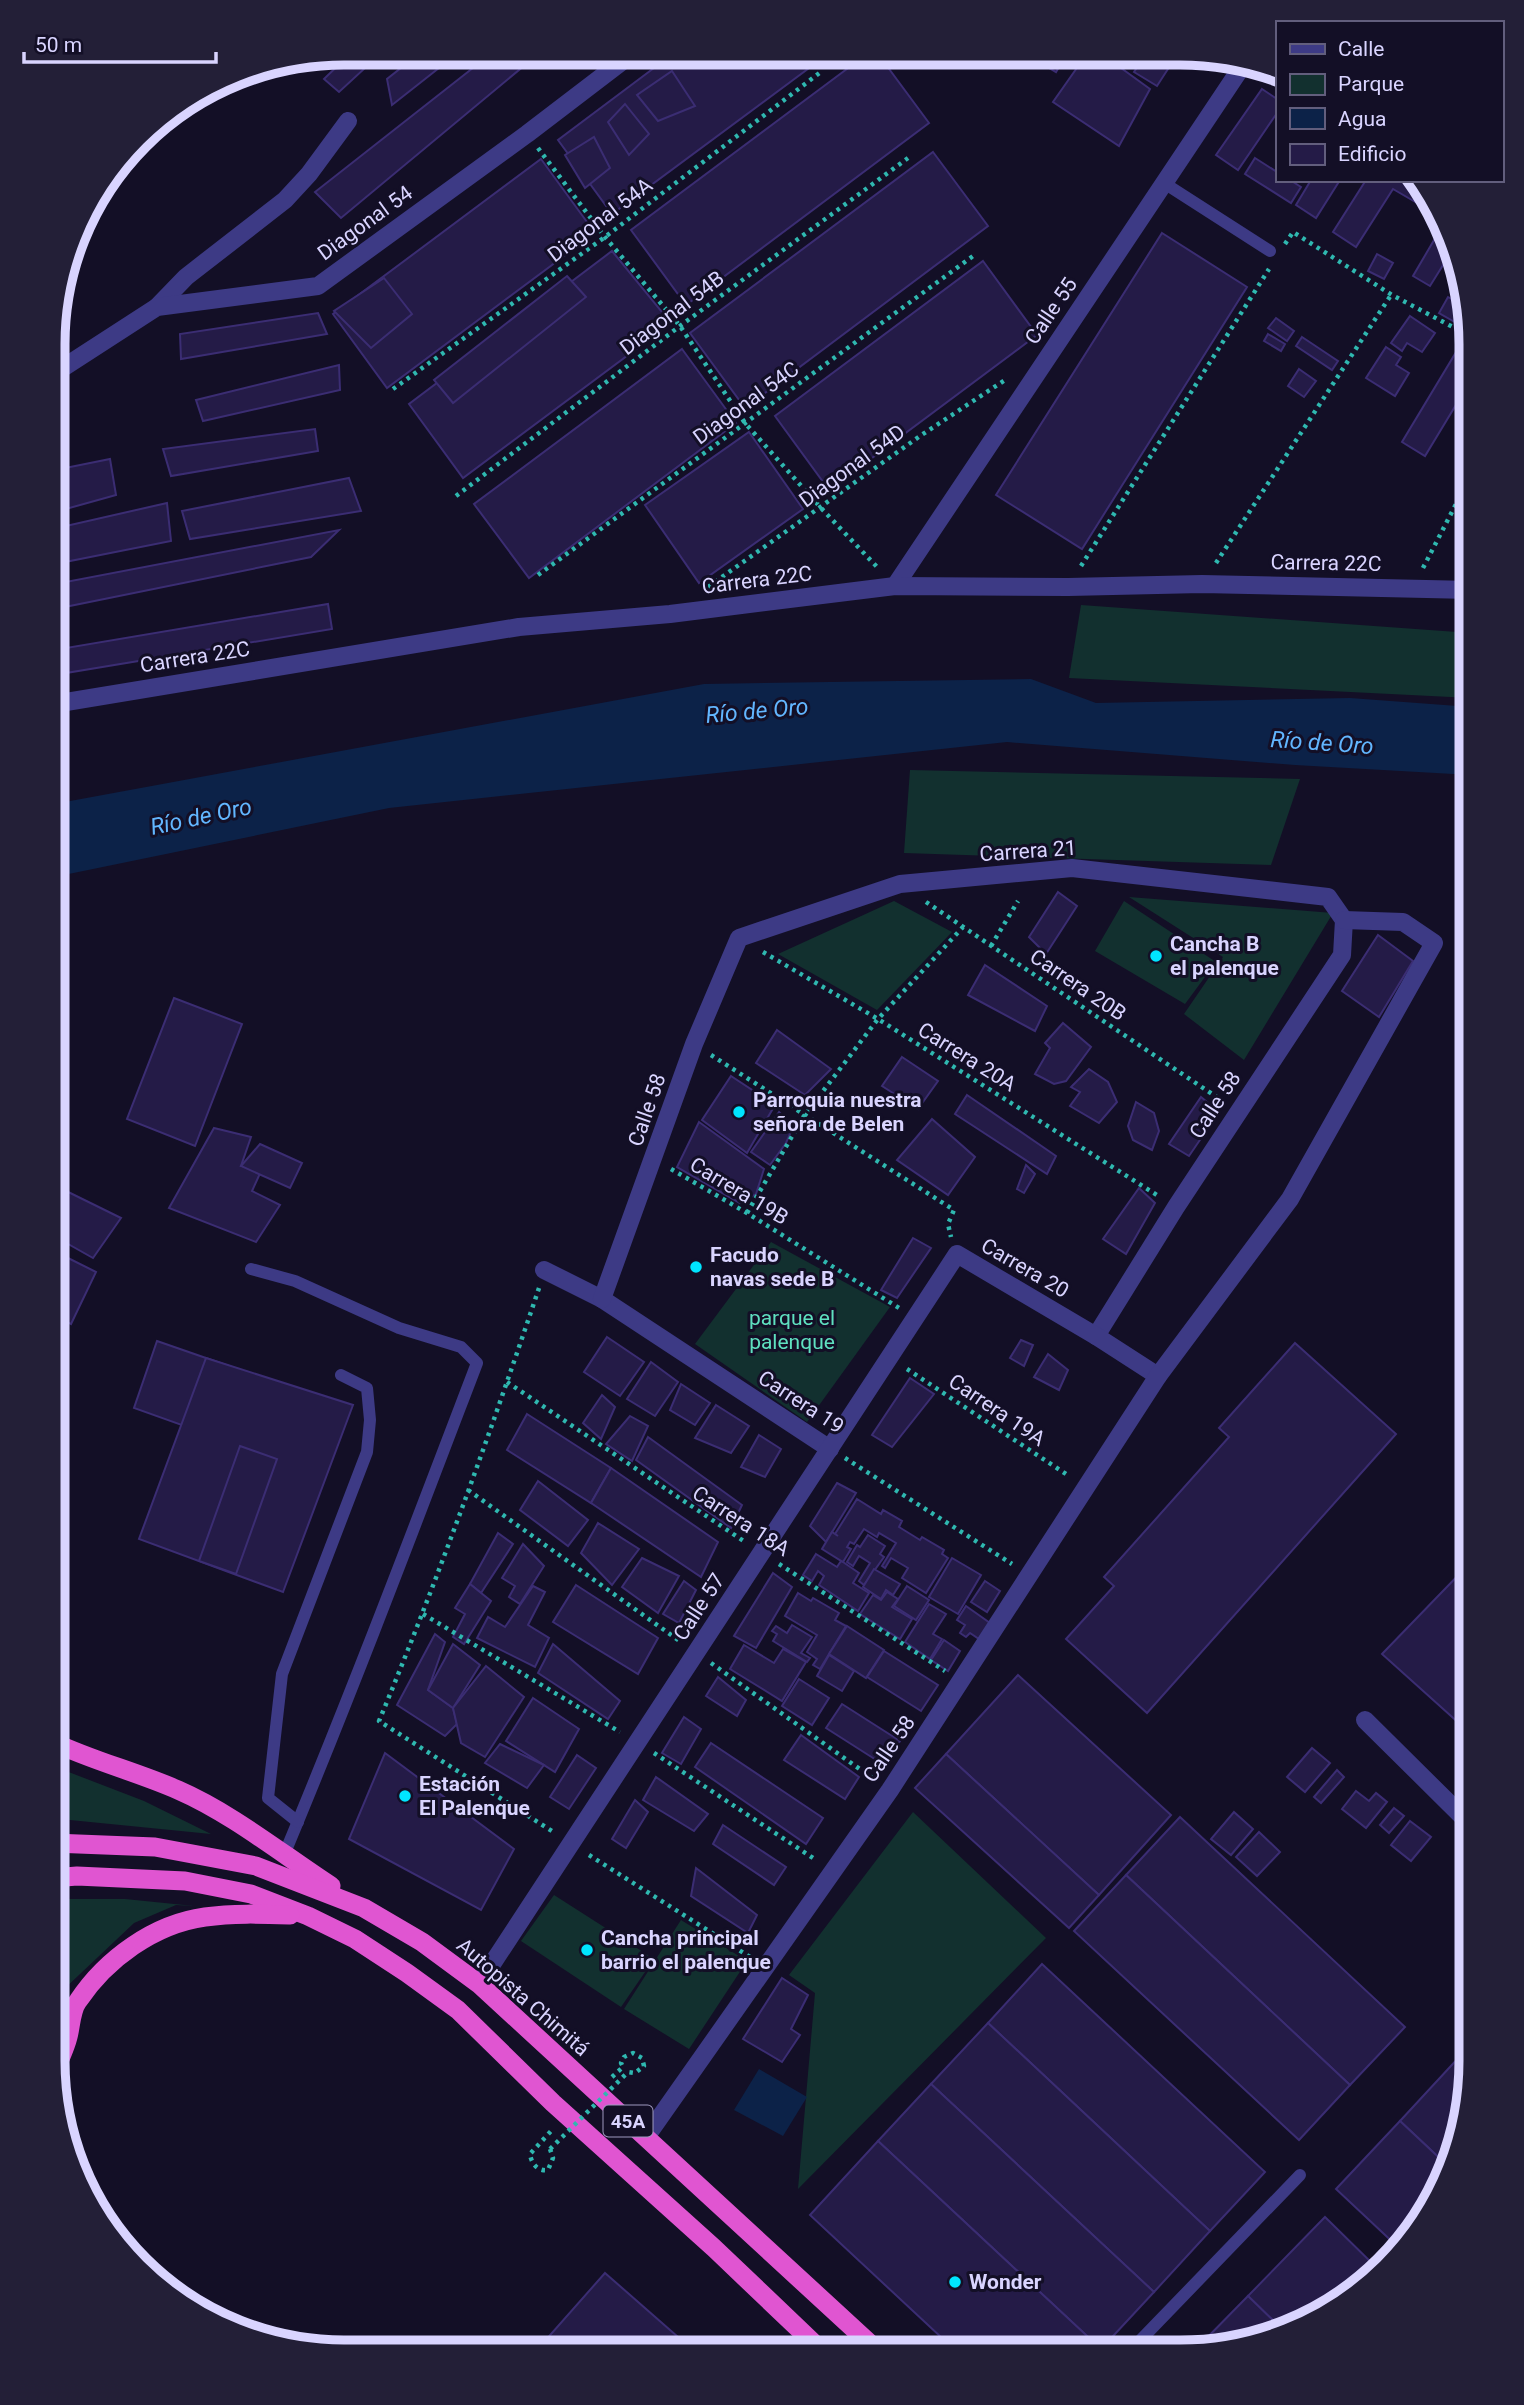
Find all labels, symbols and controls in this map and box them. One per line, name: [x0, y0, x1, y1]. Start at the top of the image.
scale bar: [24, 21, 217, 65]
legend: [1276, 21, 1503, 182]
text: 50 m: [35, 33, 82, 57]
text: Calle: [1338, 37, 1384, 61]
text: Parque: [1338, 72, 1404, 96]
text: Agua: [1338, 107, 1387, 131]
text: Edificio: [1338, 142, 1406, 166]
street label: Diagonal 54A: [543, 173, 657, 267]
street label: Diagonal 54: [313, 181, 417, 265]
street label: Diagonal 54B: [615, 266, 729, 360]
street label: Calle 55: [1020, 273, 1082, 349]
street label: Diagonal 54C: [689, 357, 803, 449]
street label: Diagonal 54D: [794, 420, 910, 512]
street label: Carrera 22C: [1270, 550, 1382, 576]
street label: Carrera 22C: [701, 561, 813, 599]
street label: Carrera 22C: [138, 636, 252, 678]
water label: Río de Oro: [704, 693, 810, 729]
water label: Río de Oro: [1270, 726, 1374, 760]
water label: Río de Oro: [148, 793, 254, 841]
street label: Carrera 21: [979, 836, 1077, 866]
place label: Cancha B el palenque: [1170, 932, 1279, 980]
street label: Carrera 20B: [1026, 944, 1130, 1026]
marker: Cancha B el palenque: [1148, 948, 1164, 964]
street label: Carrera 20A: [914, 1017, 1021, 1097]
street label: Calle 58: [1184, 1067, 1246, 1143]
street label: Calle 58: [623, 1071, 671, 1149]
place label: Parroquia nuestra señora de Belen: [753, 1088, 922, 1136]
marker: Parroquia nuestra señora de Belen: [731, 1104, 747, 1120]
street label: Carrera 19B: [686, 1152, 792, 1230]
street label: Carrera 20: [977, 1233, 1073, 1303]
place label: Facudo navas sede B: [710, 1243, 835, 1291]
marker: Facudo navas sede B: [688, 1259, 704, 1275]
park label: parque el palenque: [749, 1306, 835, 1354]
street label: Carrera 19: [754, 1365, 848, 1439]
street label: Carrera 19A: [944, 1369, 1050, 1451]
street label: Carrera 18A: [688, 1481, 794, 1561]
street label: Calle 57: [668, 1569, 730, 1645]
street label: Calle 58: [858, 1711, 920, 1787]
place label: Estación El Palenque: [419, 1772, 530, 1820]
marker: Estación El Palenque: [397, 1788, 413, 1804]
place label: Cancha principal barrio el palenque: [601, 1926, 771, 1974]
street label: Autopista Chimitá: [452, 1933, 594, 2061]
marker: Cancha principal barrio el palenque: [579, 1942, 595, 1958]
road number: 45A: [604, 2106, 652, 2136]
place label: Wonder: [969, 2270, 1042, 2294]
marker: Wonder: [947, 2274, 963, 2290]

